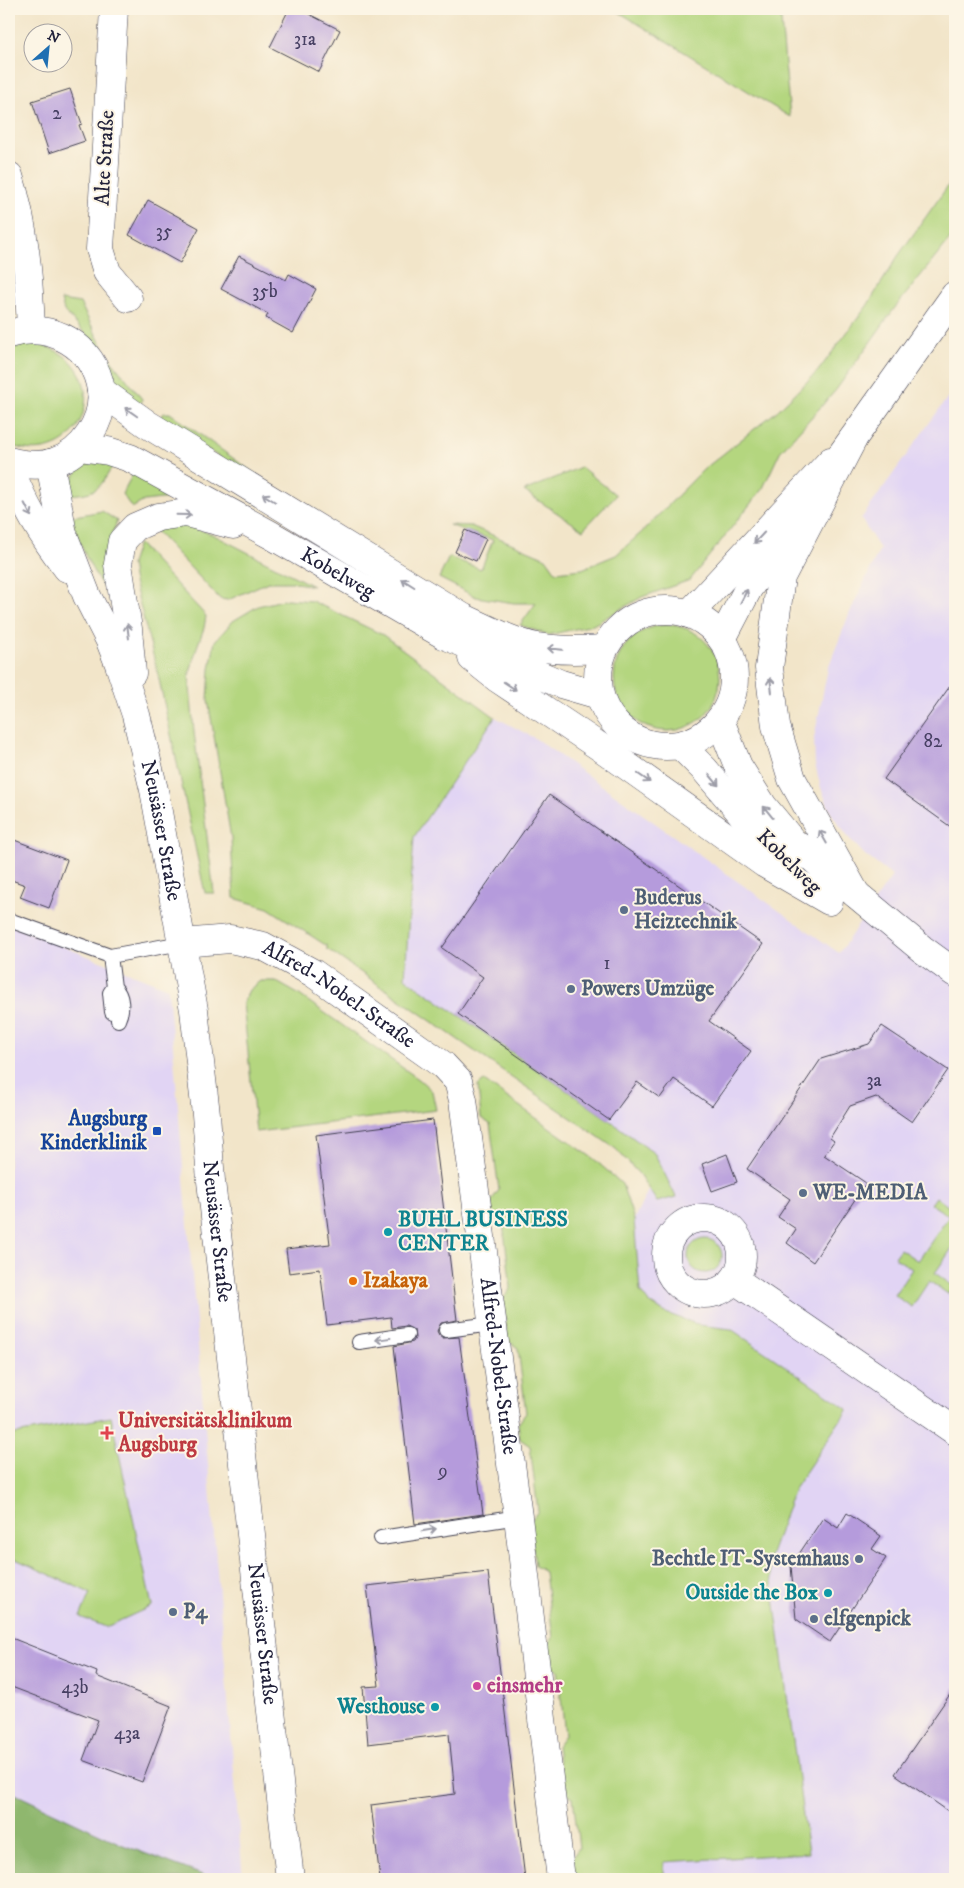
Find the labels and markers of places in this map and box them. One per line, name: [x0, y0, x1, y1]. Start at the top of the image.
place label: Buderus Heiztechnik: [634, 885, 737, 935]
marker: Buderus Heiztechnik: [618, 904, 630, 916]
place label: Powers Umzüge: [581, 976, 714, 1002]
marker: Powers Umzüge: [565, 983, 577, 995]
place label: Augsburg Kinderklinik: [40, 1106, 148, 1156]
marker: Augsburg Kinderklinik: [151, 1125, 163, 1137]
place label: WE-MEDIA: [812, 1180, 928, 1206]
marker: WE-MEDIA: [797, 1187, 809, 1199]
place label: BUHL BUSINESS CENTER: [398, 1207, 568, 1257]
marker: BUHL BUSINESS CENTER: [382, 1226, 394, 1238]
place label: Izakaya: [363, 1268, 429, 1294]
marker: Izakaya: [347, 1275, 359, 1287]
place label: Universitätsklinikum Augsburg: [117, 1408, 293, 1458]
marker: Universitätsklinikum Augsburg: [100, 1426, 114, 1440]
place label: Bechtle IT-Systemhaus: [652, 1546, 849, 1572]
marker: Bechtle IT-Systemhaus: [853, 1553, 865, 1565]
place label: Outside the Box: [685, 1580, 819, 1606]
marker: Outside the Box: [822, 1587, 834, 1599]
place label: P4: [183, 1599, 208, 1625]
marker: P4: [167, 1606, 179, 1618]
place label: elfgenpick: [824, 1606, 912, 1632]
marker: elfgenpick: [808, 1613, 820, 1625]
place label: einsmehr: [487, 1673, 564, 1699]
marker: einsmehr: [471, 1680, 483, 1692]
place label: Westhouse: [336, 1694, 425, 1720]
marker: Westhouse: [429, 1701, 441, 1713]

